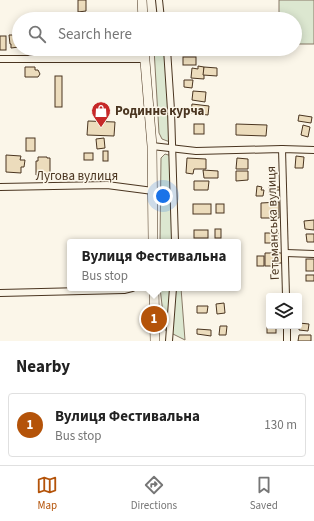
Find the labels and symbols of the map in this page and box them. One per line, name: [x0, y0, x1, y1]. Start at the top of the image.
shop icon: Родинне курча: [90, 100, 112, 128]
place label: Родинне курча: [115, 102, 205, 120]
street label: Гетьманська вулиця: [262, 166, 284, 280]
street label: Лугова вулиця: [36, 167, 118, 185]
your location: [153, 186, 173, 206]
pin: 1: [141, 304, 167, 334]

